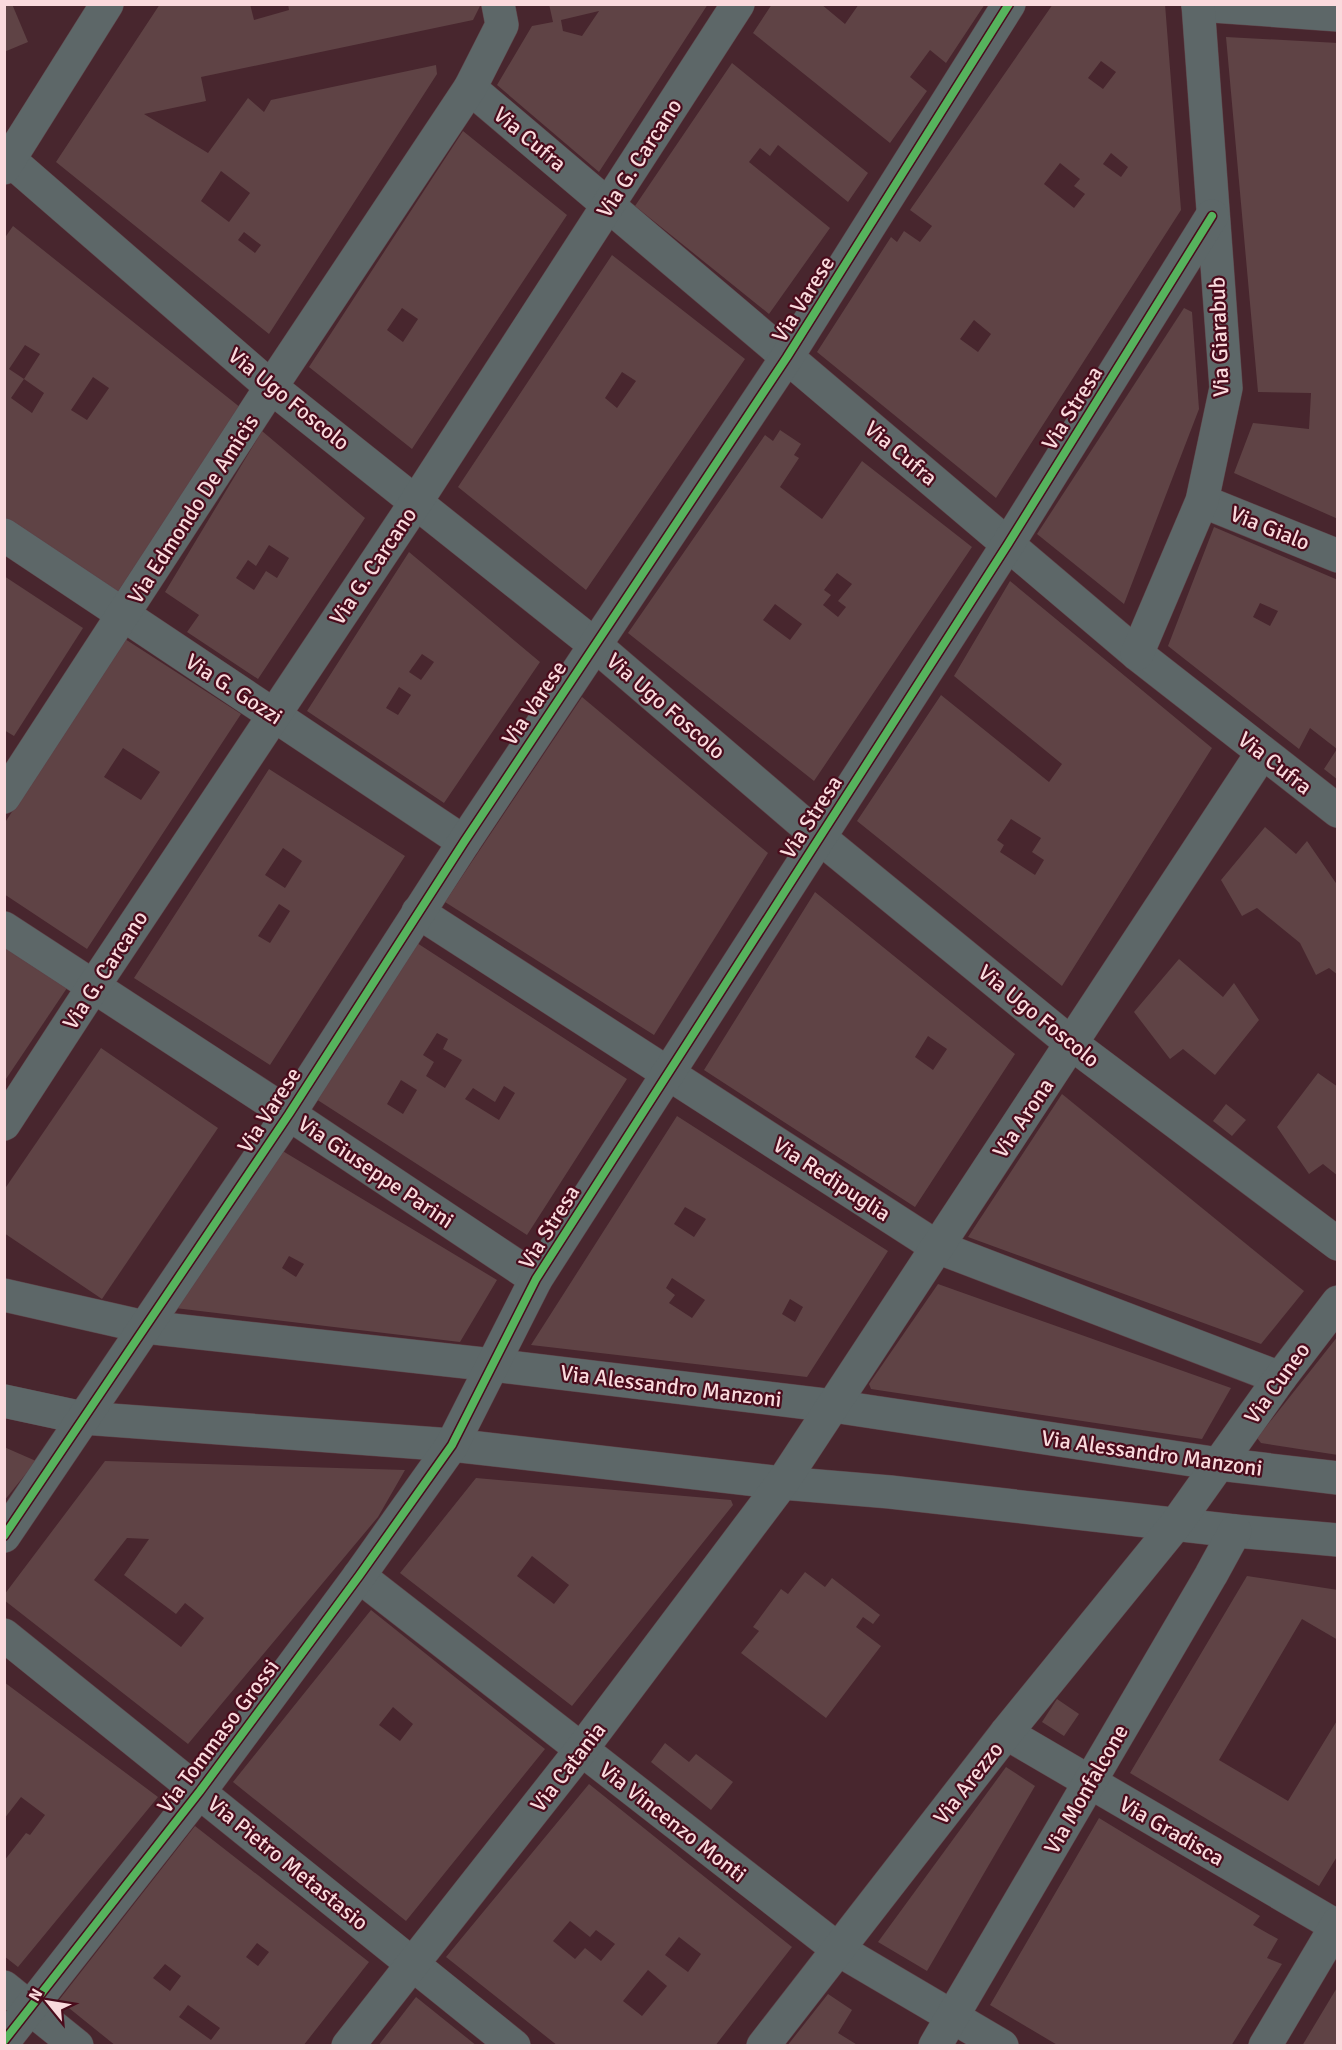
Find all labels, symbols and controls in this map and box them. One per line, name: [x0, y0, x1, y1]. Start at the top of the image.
street label: Via G. Carcano: [591, 93, 687, 223]
street label: Via Cufra: [488, 101, 572, 177]
street label: Via Varese: [766, 251, 840, 347]
street label: Via Giarabub: [1203, 276, 1235, 398]
street label: Via Ugo Foscolo: [223, 342, 355, 456]
street label: Via Stresa: [1036, 361, 1108, 455]
street label: Via Edmondo De Amicis: [122, 409, 264, 609]
street label: Via Cufra: [859, 415, 943, 491]
street label: Via Gialo: [1226, 500, 1314, 556]
street label: Via G. Carcano: [324, 502, 422, 630]
street label: Via Ugo Foscolo: [601, 647, 731, 765]
street label: Via G. Gozzi: [180, 648, 288, 730]
street label: Via Varese: [496, 655, 572, 751]
street label: Via Cufra: [1233, 726, 1317, 800]
street label: Via Stresa: [774, 770, 848, 864]
street label: Via G. Carcano: [57, 905, 153, 1035]
street label: Via Ugo Foscolo: [973, 959, 1105, 1073]
street label: Via Varese: [231, 1062, 307, 1158]
street label: Via Arona: [987, 1073, 1059, 1163]
street label: Via Giuseppe Parini: [293, 1110, 459, 1234]
street label: Via Redipuglia: [768, 1131, 896, 1227]
street label: Via Stresa: [513, 1180, 585, 1274]
street label: Via Cuneo: [1238, 1337, 1316, 1429]
street label: Via Alessandro Manzoni: [559, 1359, 783, 1413]
street label: Via Alessandro Manzoni: [1040, 1424, 1264, 1482]
street label: Via Tommaso Grossi: [151, 1654, 285, 1818]
street label: Via Catania: [525, 1717, 611, 1817]
street label: Via Monfalcone: [1038, 1719, 1134, 1859]
street label: Via Arezzo: [927, 1736, 1009, 1830]
street label: Via Vincenzo Monti: [594, 1756, 752, 1888]
street label: Via Pietro Metastasio: [202, 1790, 374, 1936]
street label: Via Gradisca: [1115, 1790, 1229, 1872]
north arrow: [18, 1972, 78, 2032]
text: N: [24, 1985, 47, 2005]

